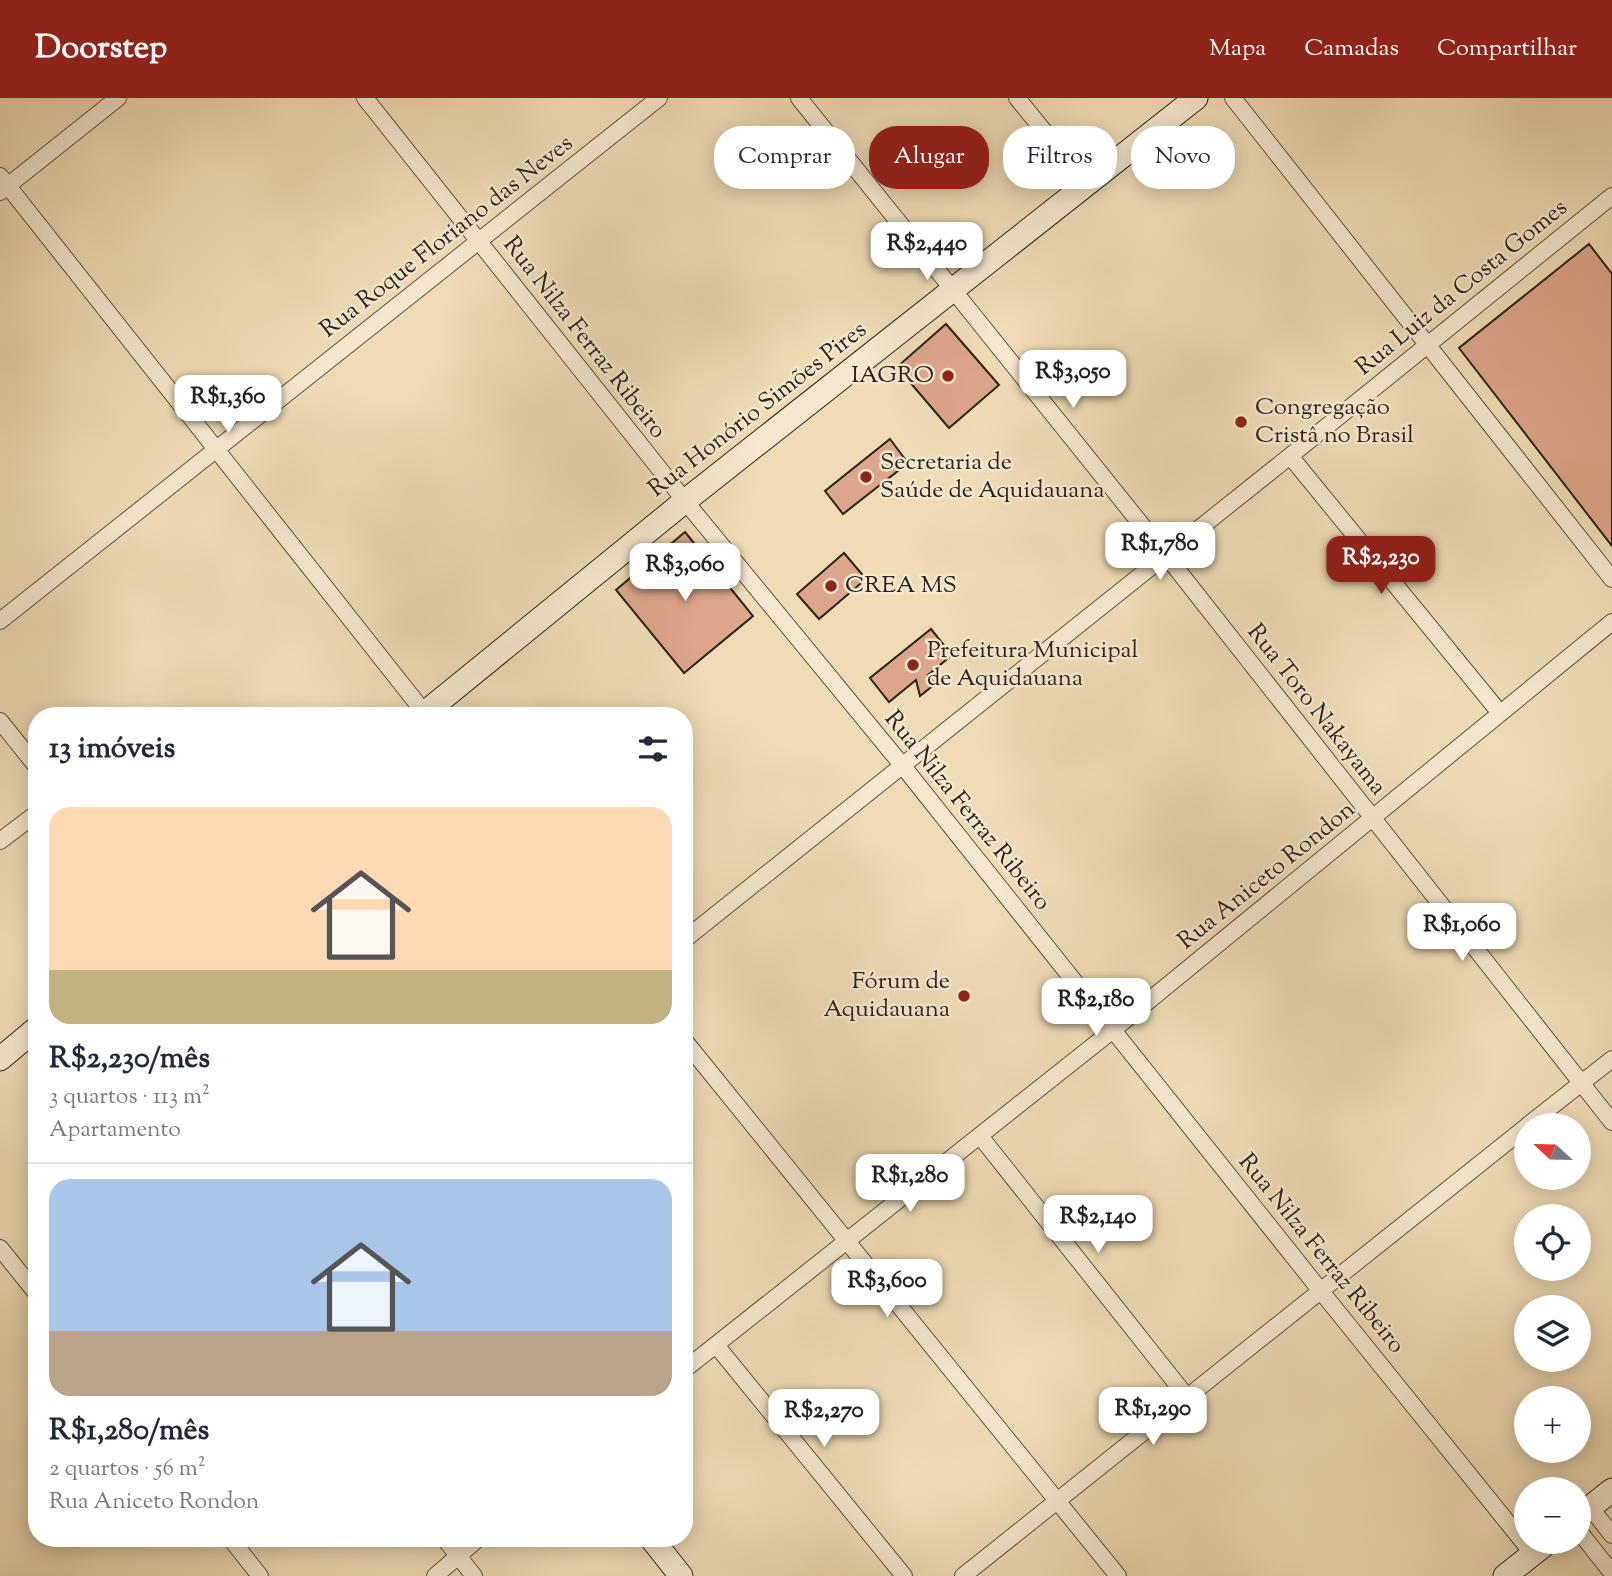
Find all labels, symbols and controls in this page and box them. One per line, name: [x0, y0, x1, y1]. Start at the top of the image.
text: Doorstep: [35, 25, 167, 73]
text: Mapa: [1209, 32, 1266, 66]
text: Camadas: [1304, 32, 1399, 66]
text: Compartilhar: [1437, 32, 1577, 66]
chip: Comprar: [714, 126, 855, 189]
chip: Alugar: [869, 126, 989, 189]
chip: Filtros: [1003, 126, 1117, 189]
chip: Novo: [1131, 126, 1235, 189]
street label: Rua Roque Floriano das Neves: [313, 127, 581, 347]
street label: Rua Luiz da Costa Gomes: [1349, 192, 1575, 384]
pin: R$2,440: [862, 222, 992, 282]
text: R$2,440: [887, 228, 967, 261]
street label: Rua Nilza Ferraz Ribeiro: [494, 230, 674, 446]
street label: Rua Honório Simões Pires: [642, 314, 874, 506]
pin: R$3,050: [1008, 350, 1138, 410]
text: R$3,050: [1035, 356, 1111, 389]
place label: IAGRO: [851, 359, 934, 393]
marker: IAGRO: [940, 368, 956, 384]
pin: R$1,360: [163, 376, 293, 435]
text: R$1,360: [190, 381, 266, 414]
place label: Congregação Cristâ no Brasil: [1255, 391, 1414, 453]
marker: Congregação Cristâ no Brasil: [1233, 414, 1249, 430]
place label: Secretaria de Saúde de Aquidauana: [880, 446, 1105, 508]
marker: Secretaria de Saúde de Aquidauana: [858, 469, 874, 485]
pin: R$1,780: [1095, 522, 1225, 582]
text: R$1,780: [1121, 528, 1199, 561]
pin: R$2,230: [1316, 536, 1446, 596]
text: R$2,230: [1342, 542, 1420, 575]
pin: R$3,060: [620, 544, 750, 603]
text: R$3,060: [646, 549, 724, 582]
place label: CREA MS: [845, 569, 957, 603]
marker: CREA MS: [823, 578, 839, 594]
street label: Rua Toro Nakayama: [1238, 617, 1394, 803]
place label: Prefeitura Municipal de Aquidauana: [927, 634, 1139, 696]
marker: Prefeitura Municipal de Aquidauana: [905, 657, 921, 673]
street label: Rua Nilza Ferraz Ribeiro: [876, 704, 1058, 918]
text: 13 imóveis: [49, 728, 175, 771]
icon: filters: [634, 730, 672, 768]
street label: Rua Aniceto Rondon: [1171, 794, 1363, 958]
icon: home: [298, 852, 424, 978]
pin: R$1,060: [1397, 904, 1527, 963]
text: R$1,060: [1423, 909, 1501, 942]
place label: Fórum de Aquidauana: [824, 965, 950, 1027]
pin: R$2,180: [1031, 978, 1161, 1038]
text: R$2,180: [1058, 984, 1134, 1017]
marker: Fórum de Aquidauana: [956, 988, 972, 1004]
text: R$2,230/mês: [49, 1038, 210, 1081]
text: 3 quartos · 113 m²: [49, 1081, 210, 1114]
north arrow: [1514, 1113, 1591, 1190]
map controls: [1514, 1113, 1591, 1554]
text: Apartamento: [49, 1114, 181, 1147]
street label: Rua Nilza Ferraz Ribeiro: [1230, 1147, 1412, 1361]
pin: R$1,280: [845, 1154, 975, 1214]
text: R$1,280: [872, 1160, 948, 1193]
pin: R$2,140: [1033, 1196, 1163, 1255]
text: R$2,140: [1060, 1201, 1136, 1234]
button: locate: [1514, 1204, 1591, 1281]
icon: home: [298, 1224, 424, 1350]
pin: R$3,600: [822, 1260, 952, 1319]
text: R$3,600: [847, 1265, 927, 1298]
button: layers: [1514, 1295, 1591, 1372]
button: +: [1514, 1386, 1591, 1463]
pin: R$1,290: [1088, 1388, 1218, 1447]
pin: R$2,270: [759, 1390, 889, 1449]
text: R$1,290: [1115, 1393, 1191, 1426]
text: R$2,270: [784, 1395, 864, 1428]
text: R$1,280/mês: [49, 1410, 209, 1453]
text: 2 quartos · 56 m²: [49, 1453, 206, 1486]
button: −: [1514, 1477, 1591, 1554]
text: Rua Aniceto Rondon: [49, 1486, 259, 1519]

